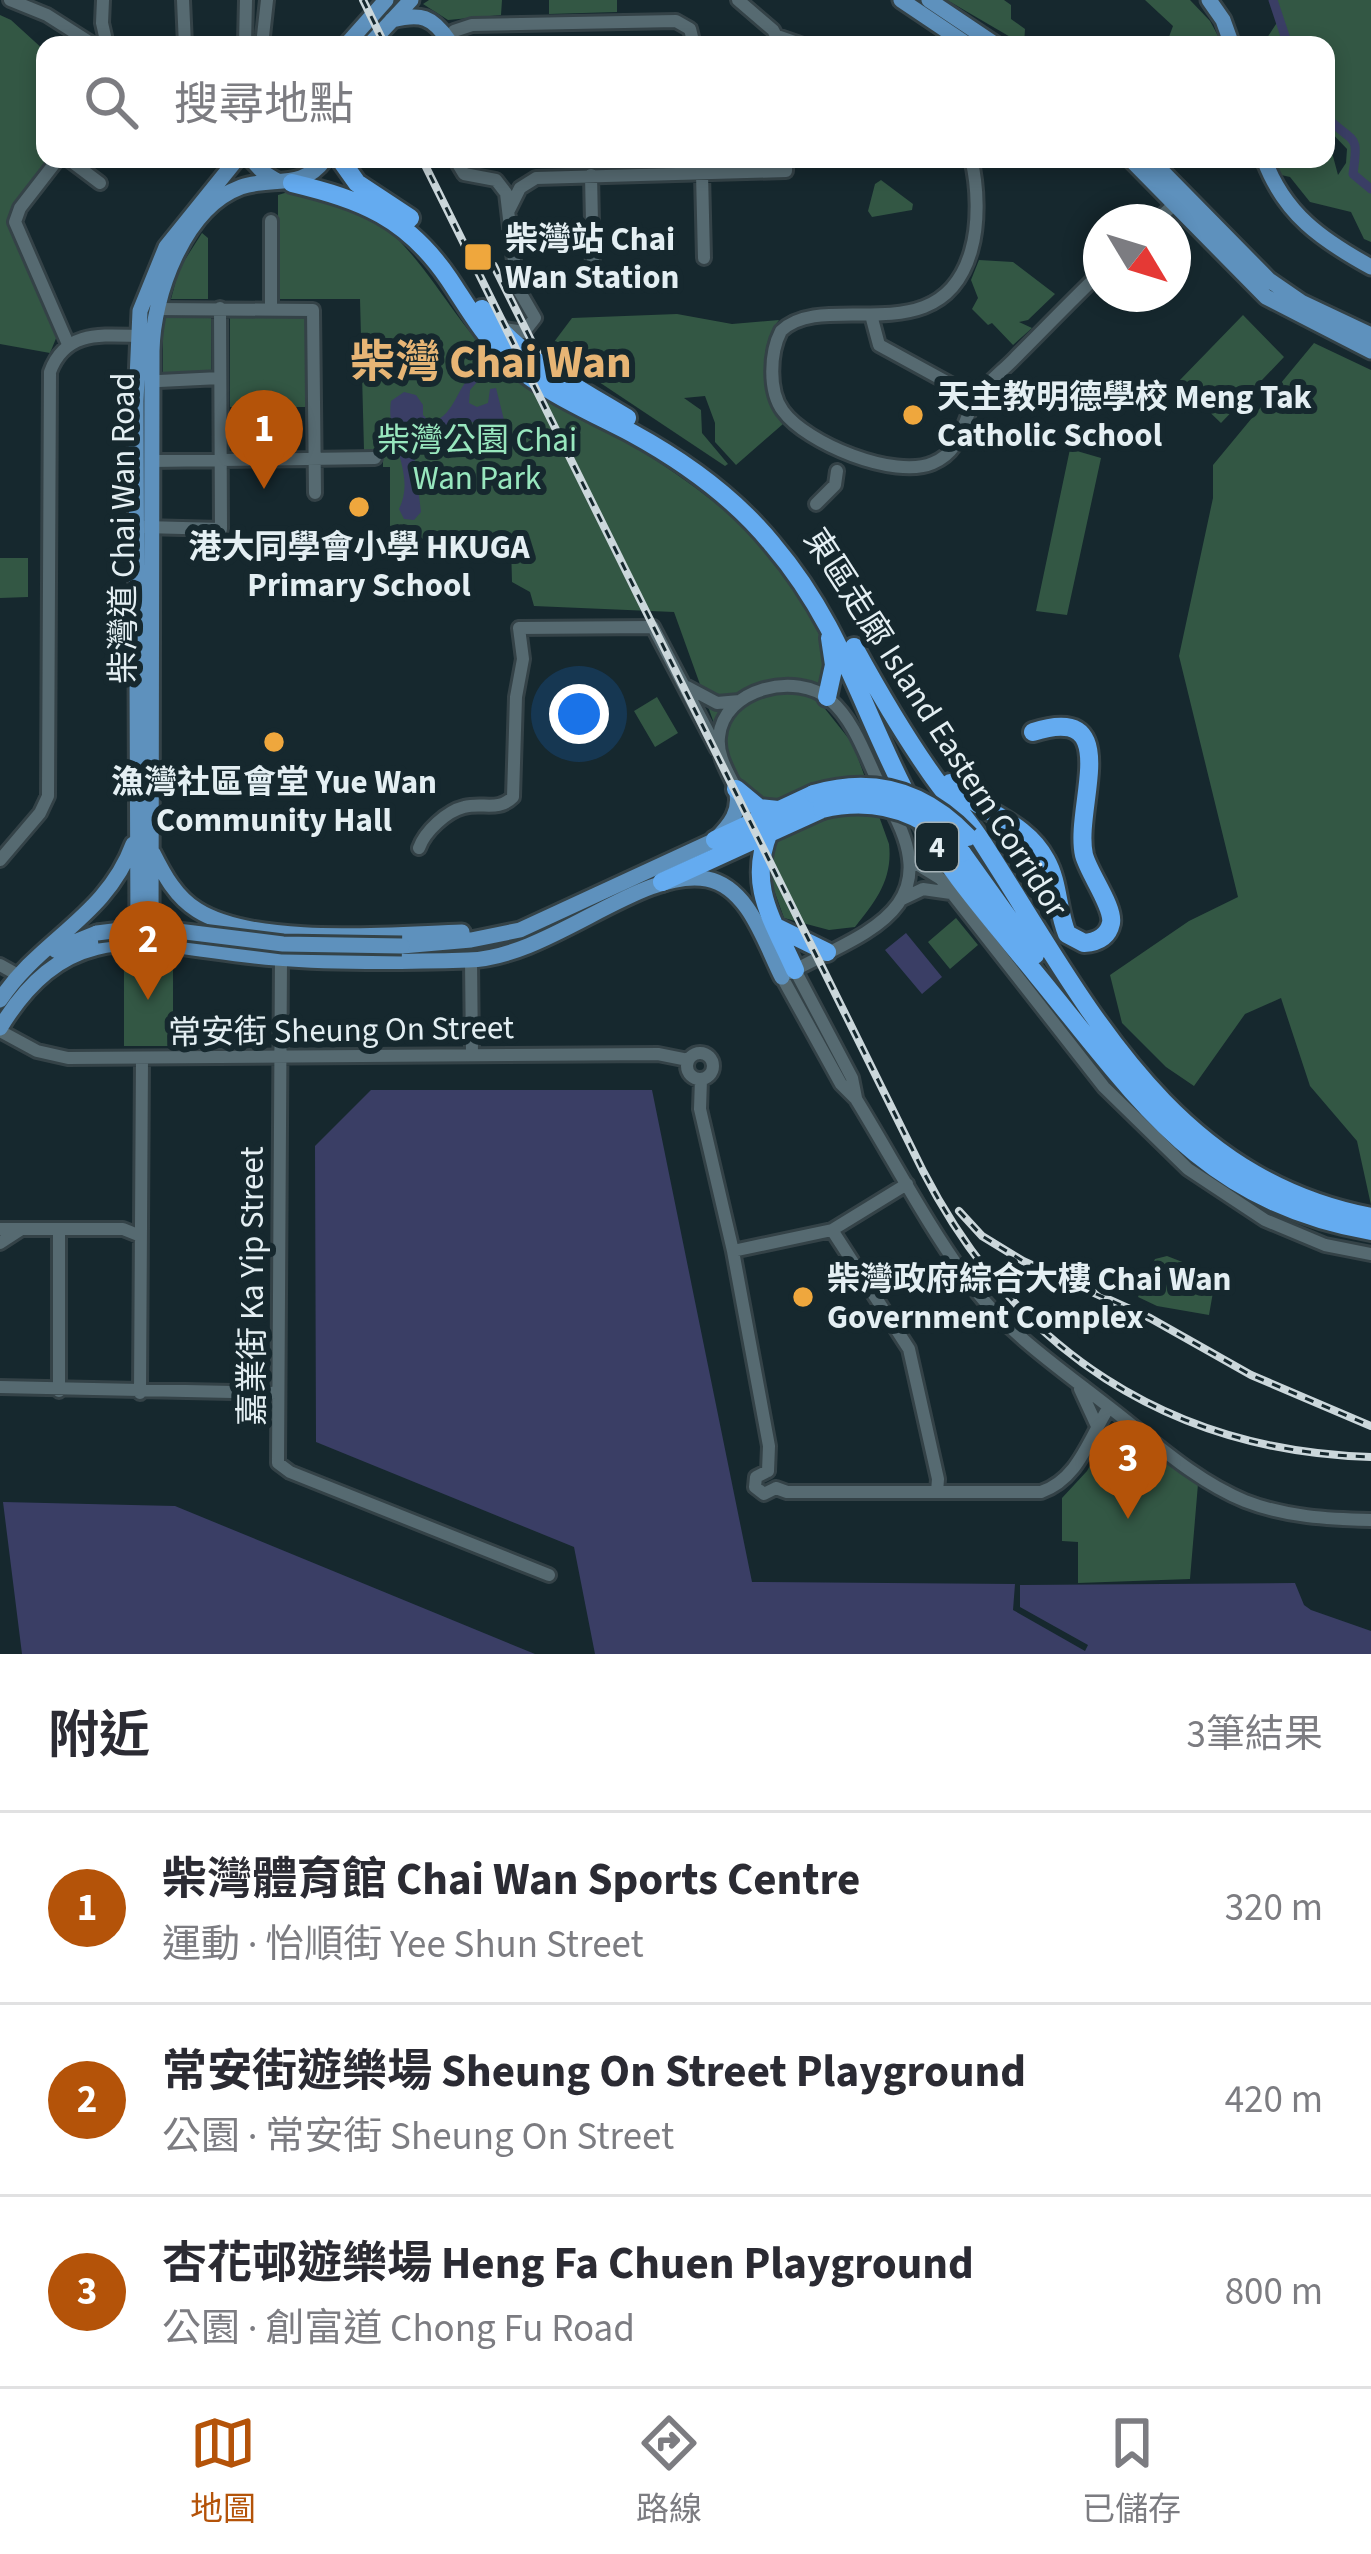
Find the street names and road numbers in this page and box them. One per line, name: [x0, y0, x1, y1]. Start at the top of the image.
street label: 柴灣道 Chai Wan Road: [100, 372, 147, 684]
street label: 東區走廊 Island Eastern Corridor: [792, 519, 1080, 927]
road number: 4: [916, 823, 958, 871]
street label: 常安街 Sheung On Street: [168, 1004, 514, 1057]
street label: 嘉業街 Ka Yip Street: [229, 1146, 276, 1426]

